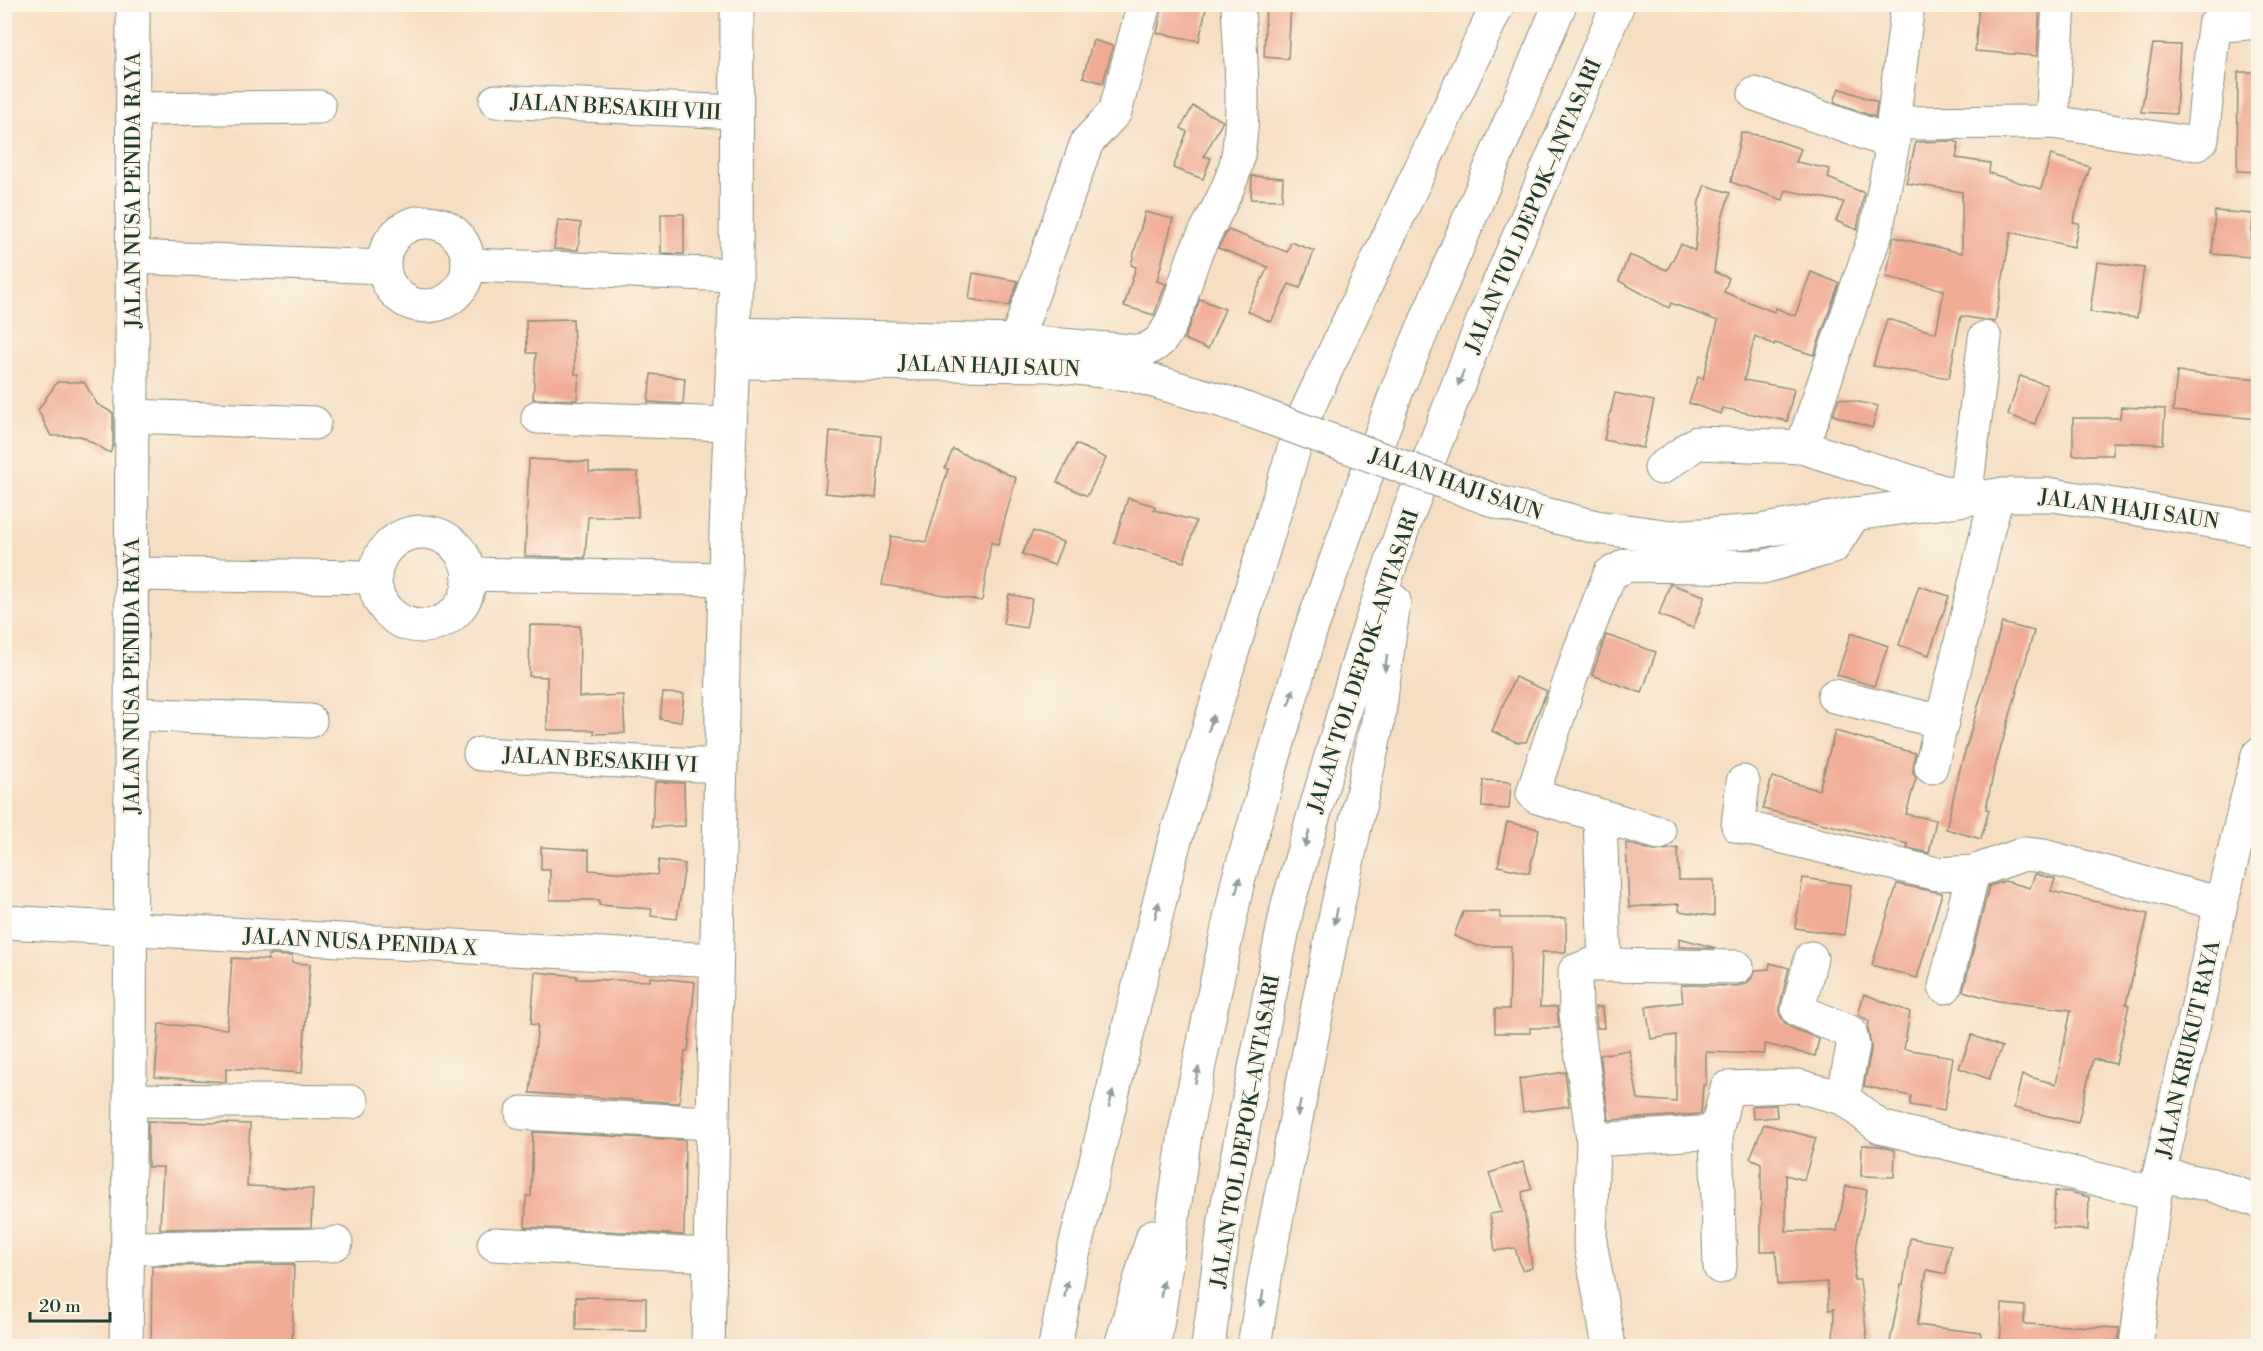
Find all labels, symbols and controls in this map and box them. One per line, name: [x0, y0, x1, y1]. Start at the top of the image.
street label: JALAN NUSA PENIDA RAYA: [121, 51, 147, 329]
street label: JALAN TOL DEPOK–ANTASARI: [1460, 55, 1608, 358]
street label: JALAN BESAKIH VIII: [509, 89, 722, 127]
street label: JALAN HAJI SAUN: [897, 351, 1081, 383]
one-way arrow: [1456, 369, 1465, 387]
street label: JALAN HAJI SAUN: [1365, 443, 1546, 527]
street label: JALAN HAJI SAUN: [2036, 484, 2221, 536]
street label: JALAN TOL DEPOK–ANTASARI: [1302, 506, 1425, 817]
street label: JALAN NUSA PENIDA RAYA: [120, 537, 146, 815]
one-way arrow: [1381, 654, 1390, 673]
one-way arrow: [1287, 688, 1297, 707]
one-way arrow: [1207, 714, 1216, 732]
street label: JALAN BESAKIH VI: [501, 743, 698, 779]
one-way arrow: [1302, 830, 1311, 848]
one-way arrow: [1233, 876, 1243, 894]
one-way arrow: [1153, 901, 1163, 919]
one-way arrow: [1331, 907, 1340, 926]
street label: JALAN NUSA PENIDA X: [241, 924, 478, 962]
street label: JALAN KRUKUT RAYA: [2151, 937, 2227, 1162]
street label: JALAN TOL DEPOK–ANTASARI: [1205, 973, 1286, 1291]
one-way arrow: [1192, 1066, 1202, 1085]
one-way arrow: [1107, 1090, 1117, 1109]
one-way arrow: [1294, 1098, 1303, 1117]
one-way arrow: [1062, 1279, 1071, 1298]
one-way arrow: [1158, 1279, 1167, 1298]
scale bar: [30, 1285, 110, 1323]
one-way arrow: [1257, 1290, 1266, 1309]
text: 20 m: [39, 1295, 81, 1318]

